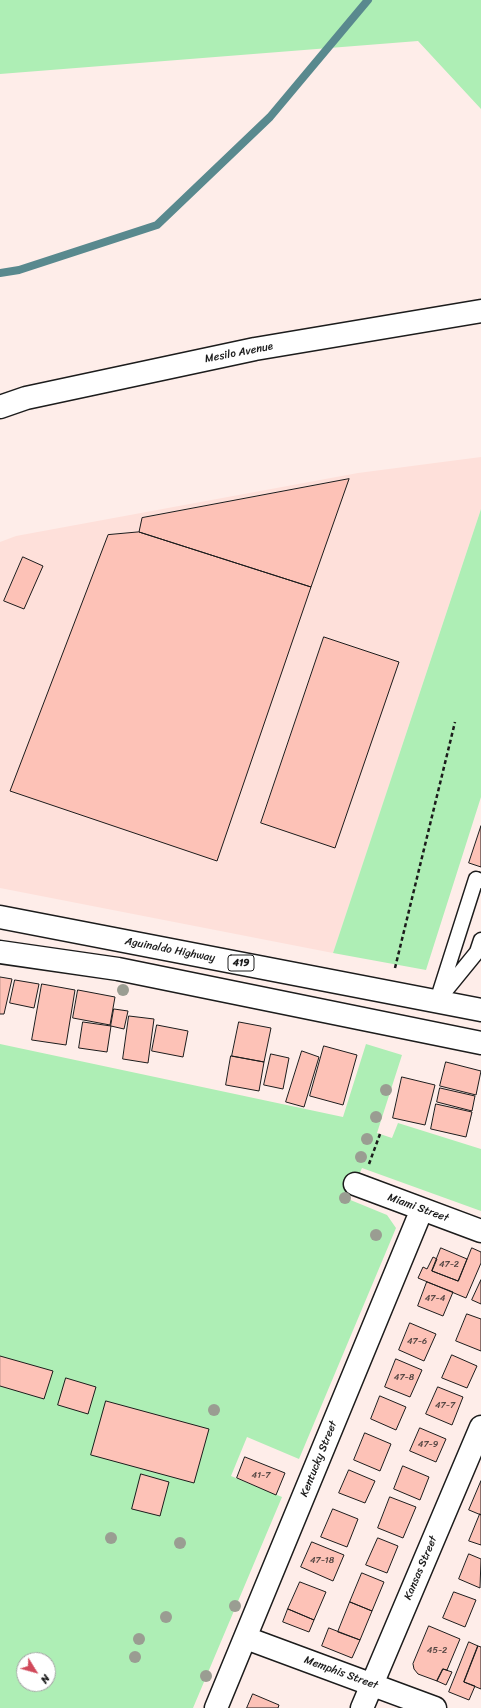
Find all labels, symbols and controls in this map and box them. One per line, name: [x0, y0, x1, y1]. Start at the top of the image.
street label: Mesilo Avenue: [204, 340, 274, 366]
street label: Aguinaldo Highway: [124, 935, 216, 965]
road number: 419: [228, 955, 254, 971]
street label: Miami Street: [386, 1191, 450, 1225]
house number: 47-2: [439, 1260, 459, 1270]
house number: 47-4: [425, 1294, 445, 1304]
house number: 47-6: [407, 1337, 427, 1347]
house number: 47-8: [394, 1373, 414, 1383]
house number: 47-7: [435, 1401, 455, 1411]
street label: Kentucky Street: [298, 1419, 340, 1499]
house number: 47-9: [418, 1440, 438, 1450]
house number: 41-7: [252, 1471, 270, 1481]
street label: Kansas Street: [402, 1534, 440, 1602]
house number: 47-18: [310, 1556, 334, 1566]
house number: 45-2: [427, 1646, 447, 1656]
north arrow: [16, 1652, 56, 1692]
street label: Memphis Street: [302, 1654, 380, 1692]
text: N: [35, 1670, 55, 1688]

